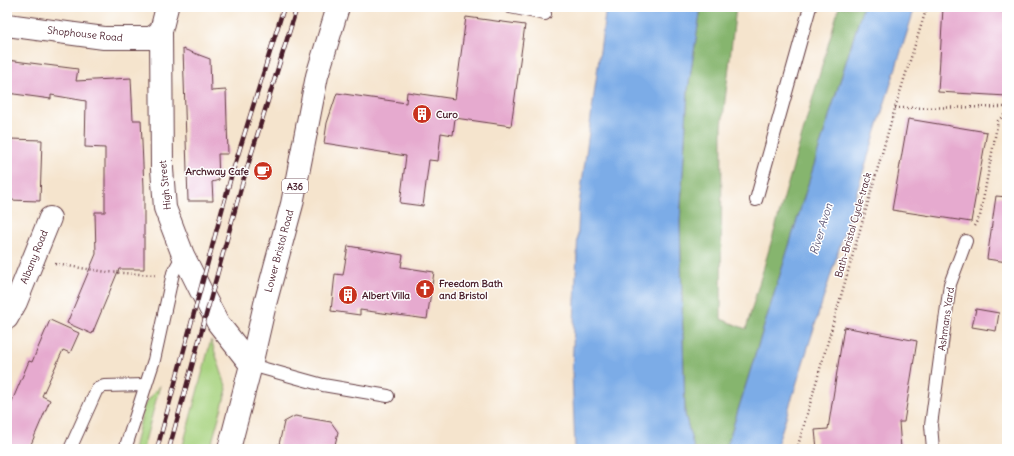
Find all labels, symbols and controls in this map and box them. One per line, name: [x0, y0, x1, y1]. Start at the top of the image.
street label: Shophouse Road: [47, 24, 123, 44]
building icon: Curo: [411, 103, 433, 125]
place label: Curo: [436, 108, 458, 121]
street label: High Street: [156, 159, 174, 210]
cafe icon: Archway Cafe: [252, 160, 274, 182]
place label: Archway Cafe: [186, 165, 250, 178]
street label: Bath-Bristol Cycle-track: [832, 171, 874, 279]
road number: A36: [282, 179, 308, 193]
water label: River Avon: [807, 201, 836, 256]
street label: Lower Bristol Road: [262, 208, 296, 294]
street label: Albany Road: [17, 228, 51, 286]
place label: Freedom Bath and Bristol: [439, 277, 503, 302]
church icon: Freedom Bath and Bristol: [414, 278, 436, 300]
building icon: Albert Villa: [337, 284, 359, 306]
street label: Ashmans Yard: [935, 286, 957, 352]
place label: Albert Villa: [362, 289, 410, 302]

